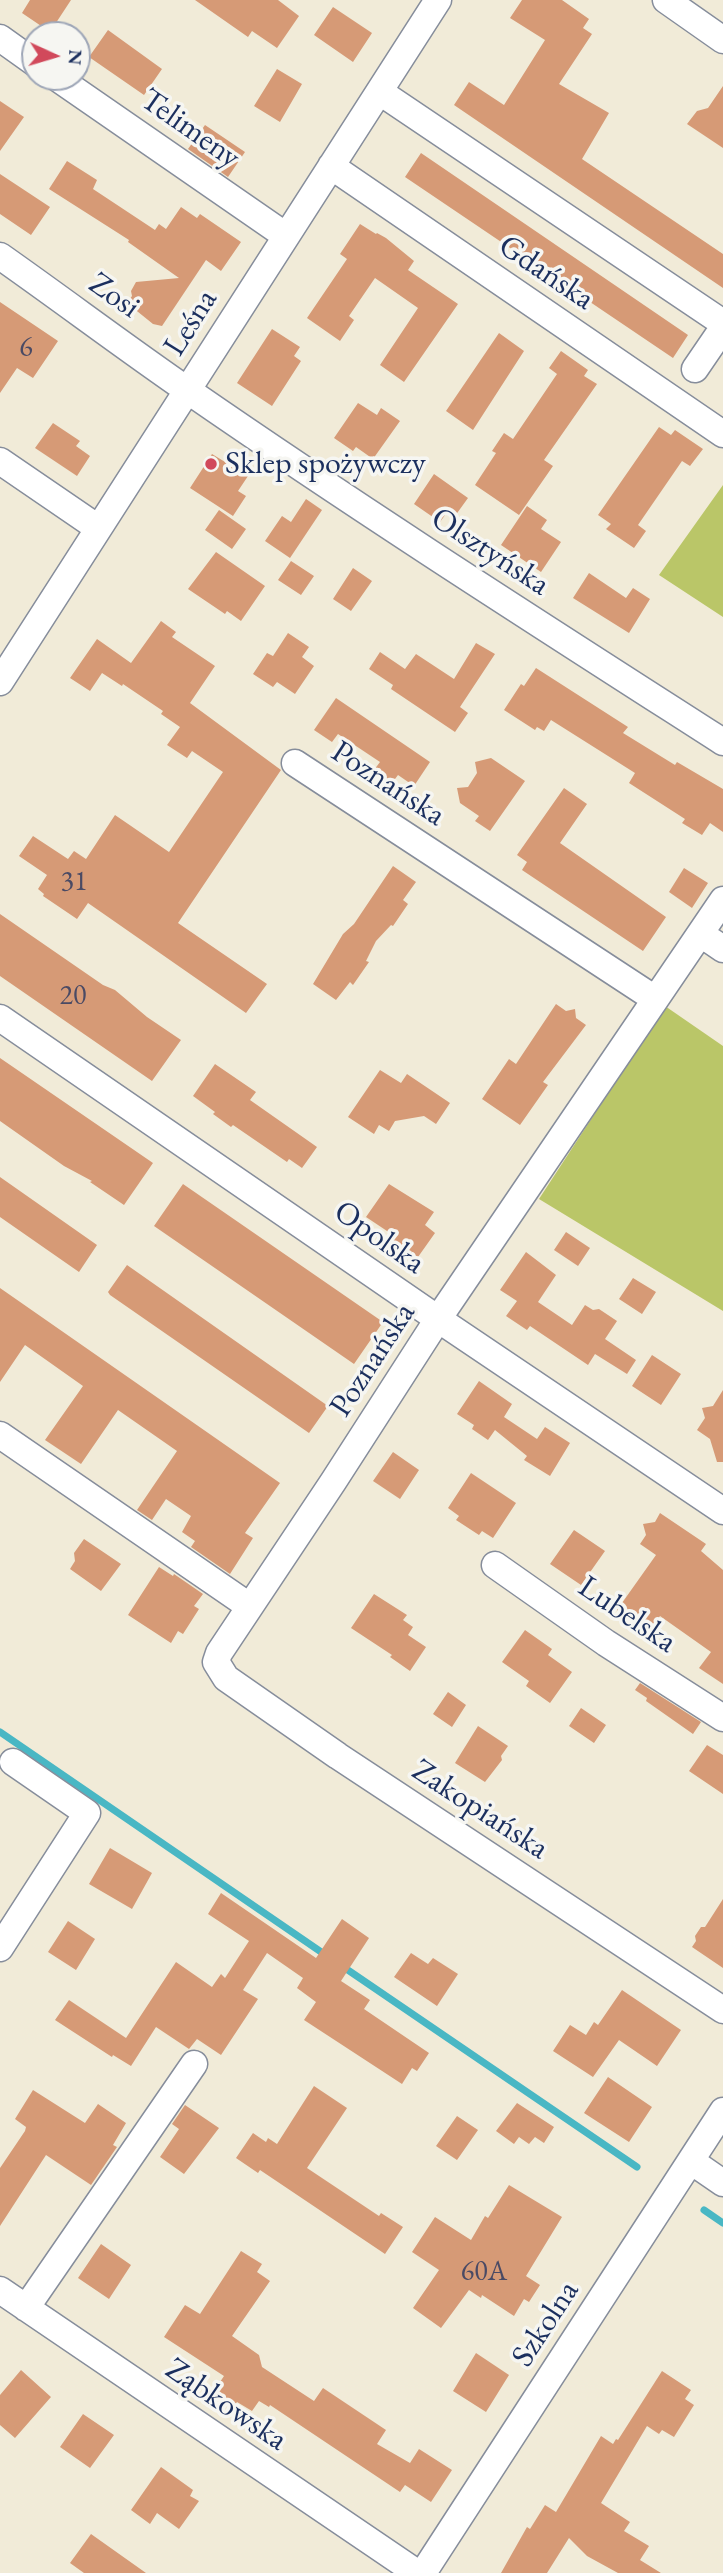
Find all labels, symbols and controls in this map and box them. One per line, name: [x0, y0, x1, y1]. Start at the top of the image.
north arrow: [21, 21, 91, 91]
text: N: [62, 49, 88, 66]
street label: Telimeny: [133, 81, 247, 177]
street label: Gdańska: [491, 227, 601, 319]
street label: Zosi: [81, 265, 147, 327]
street label: Leśna: [156, 283, 226, 363]
house number: 6: [19, 331, 33, 365]
place label: Sklep spożywczy: [225, 445, 426, 483]
marker: Sklep spożywczy: [203, 456, 219, 472]
street label: Olsztyńska: [424, 500, 556, 604]
street label: Poznańska: [324, 733, 452, 835]
house number: 31: [61, 865, 87, 899]
house number: 20: [60, 979, 86, 1013]
street label: Opolska: [326, 1193, 432, 1283]
street label: Poznańska: [322, 1296, 424, 1424]
street label: Lubelska: [571, 1568, 683, 1662]
street label: Zakopiańska: [404, 1752, 556, 1868]
house number: 60A: [461, 2255, 507, 2289]
street label: Szkolna: [504, 2274, 588, 2374]
street label: Ząbkowska: [158, 2350, 294, 2460]

